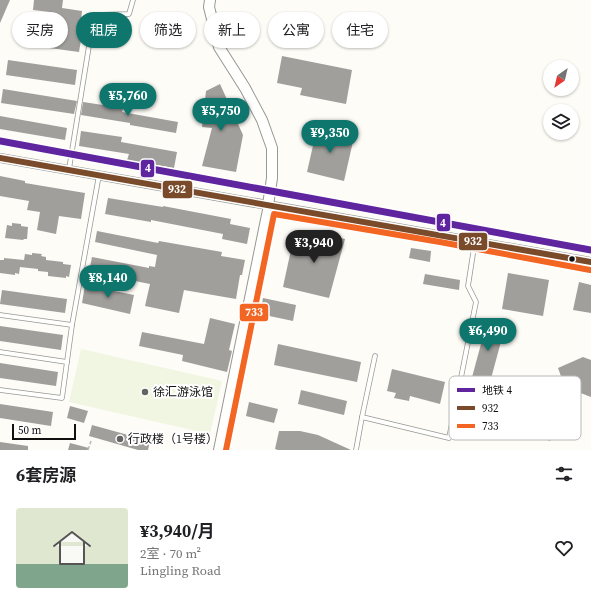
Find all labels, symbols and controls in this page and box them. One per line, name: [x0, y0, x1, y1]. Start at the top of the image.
chip: 买房: [12, 12, 68, 48]
chip: 租房: [76, 12, 132, 48]
chip: 筛选: [140, 12, 196, 48]
chip: 新上: [204, 12, 260, 48]
chip: 公寓: [268, 12, 324, 48]
chip: 住宅: [332, 12, 388, 48]
north arrow: [543, 60, 579, 96]
map controls: [543, 60, 579, 140]
pin: ¥5,760: [95, 83, 161, 117]
text: ¥5,760: [108, 87, 148, 104]
pin: ¥5,750: [188, 98, 254, 132]
text: ¥5,750: [201, 102, 241, 119]
button: layers: [543, 104, 579, 140]
pin: ¥9,350: [297, 120, 363, 154]
text: ¥9,350: [310, 124, 350, 141]
line badge: 4: [140, 159, 155, 178]
text: 4: [145, 161, 151, 176]
line badge: 932: [162, 180, 193, 199]
text: 932: [168, 182, 186, 197]
line badge: 4: [436, 213, 451, 232]
text: 4: [440, 216, 446, 231]
pin: ¥3,940: [281, 230, 347, 264]
line badge: 932: [458, 232, 488, 251]
text: ¥3,940: [294, 234, 334, 251]
text: 932: [464, 234, 482, 249]
unlabelled marker: [567, 254, 577, 264]
pin: ¥8,140: [75, 265, 141, 299]
text: ¥8,140: [88, 269, 128, 286]
line badge: 733: [239, 303, 269, 322]
text: 733: [245, 305, 263, 320]
pin: ¥6,490: [455, 318, 521, 352]
text: ¥6,490: [468, 322, 508, 339]
legend: [449, 376, 581, 440]
text: 地铁 4: [482, 383, 513, 398]
place label: 徐汇游泳馆: [153, 384, 213, 400]
marker: 徐汇游泳馆: [140, 387, 150, 397]
text: 932: [482, 401, 499, 416]
text: 733: [482, 419, 499, 434]
scale bar: [12, 422, 76, 441]
text: 50 m: [18, 423, 41, 438]
place label: 行政楼（1号楼）: [128, 431, 218, 447]
marker: 行政楼（1号楼）: [115, 434, 125, 444]
text: 6套房源: [16, 463, 76, 487]
icon: filters: [553, 463, 575, 485]
text: ¥3,940/月: [140, 519, 215, 543]
icon: home: [48, 524, 96, 572]
icon: heart: [553, 537, 575, 559]
text: 2室 · 70 m²: [140, 545, 201, 562]
text: Lingling Road: [140, 562, 221, 579]

